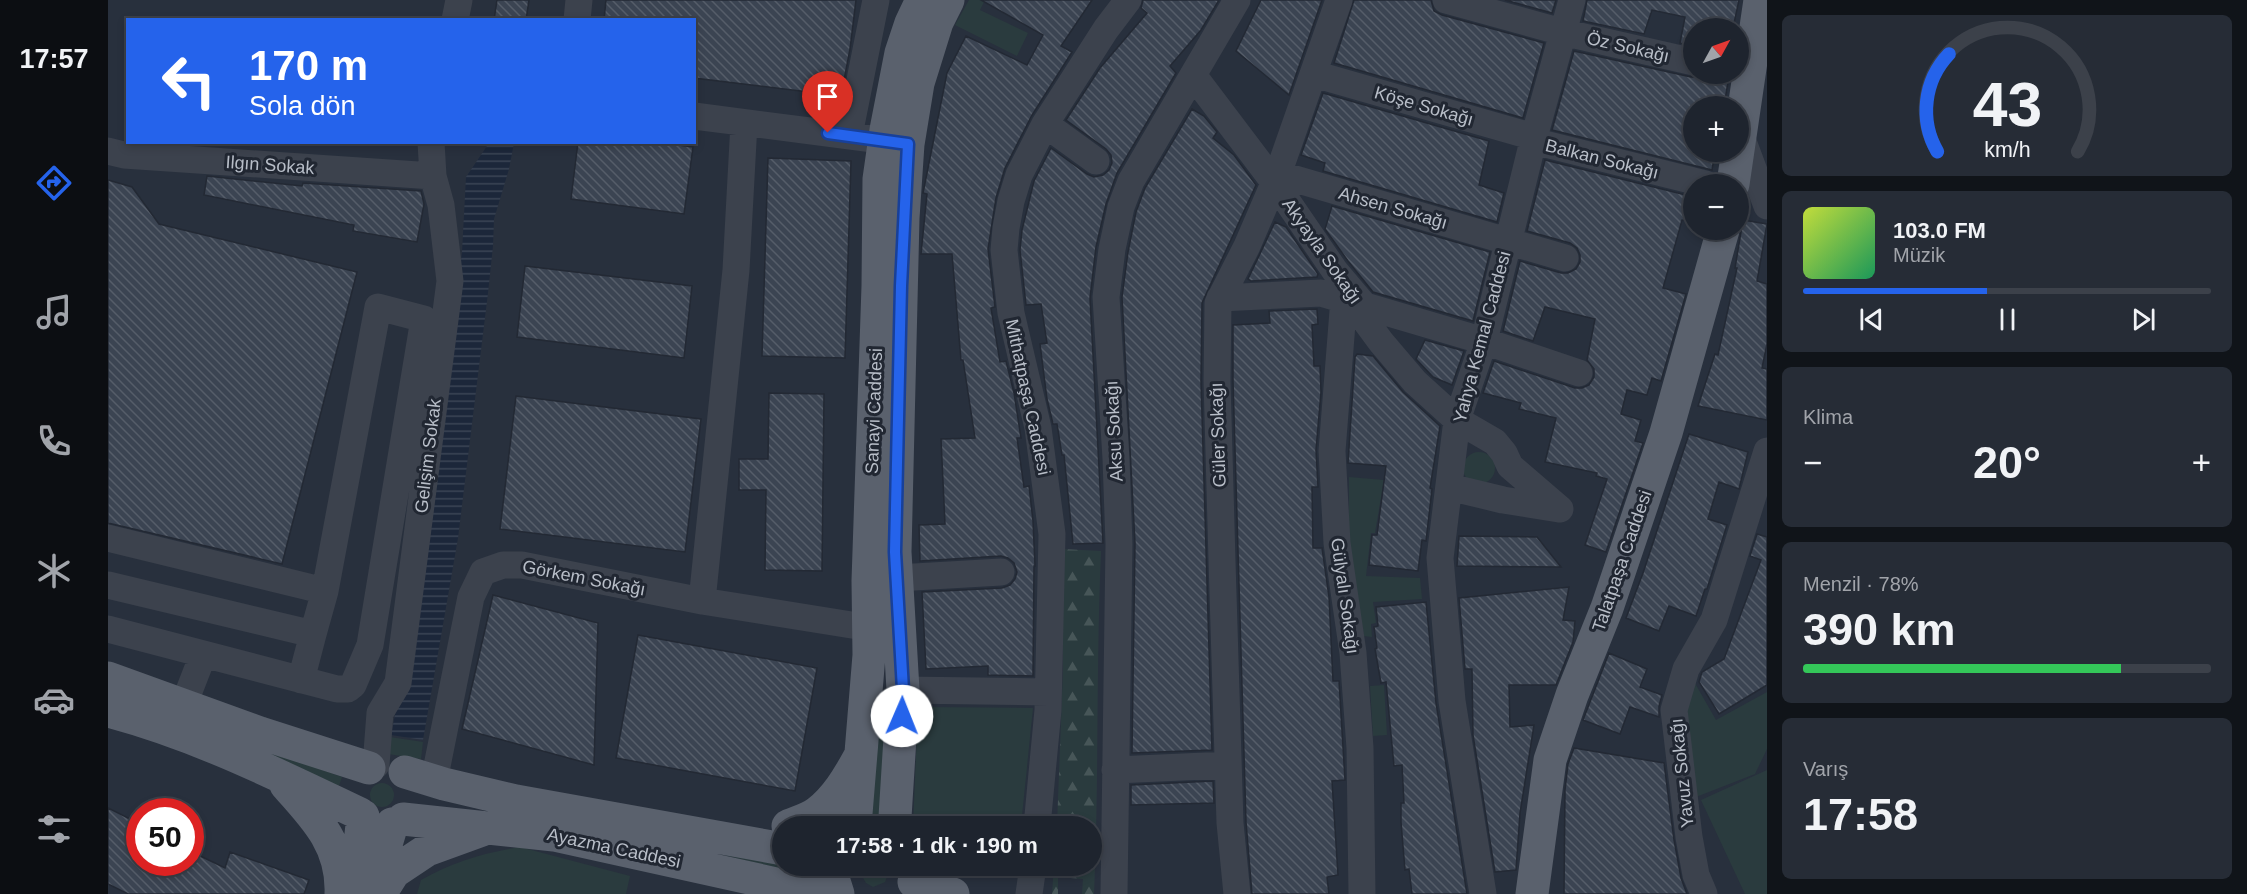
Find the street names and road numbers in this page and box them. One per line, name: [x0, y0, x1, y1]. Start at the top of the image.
street label: Öz Sokağı: [1585, 28, 1671, 66]
street label: Köşe Sokağı: [1372, 82, 1476, 130]
street label: Balkan Sokağı: [1543, 135, 1661, 183]
street label: Ilgın Sokak: [225, 152, 316, 178]
street label: Ahsen Sokağı: [1336, 183, 1450, 233]
street label: Akyayla Sokağı: [1278, 194, 1366, 308]
street label: Yahya Kemal Caddesi: [1449, 249, 1515, 425]
street label: Mithatpaşa Caddesi: [1002, 317, 1054, 477]
street label: Sanayi Caddesi: [862, 348, 886, 474]
street label: Aksu Sokağı: [1101, 380, 1127, 482]
street label: Güler Sokağı: [1206, 382, 1230, 488]
street label: Gelişim Sokak: [411, 397, 445, 514]
street label: Talatpaşa Caddesi: [1588, 488, 1656, 634]
street label: Gülyalı Sokağı: [1327, 537, 1363, 655]
street label: Görkem Sokağı: [521, 556, 647, 600]
street label: Yavuz Sokağı: [1666, 717, 1698, 829]
street label: Ayazma Caddesi: [546, 824, 682, 872]

